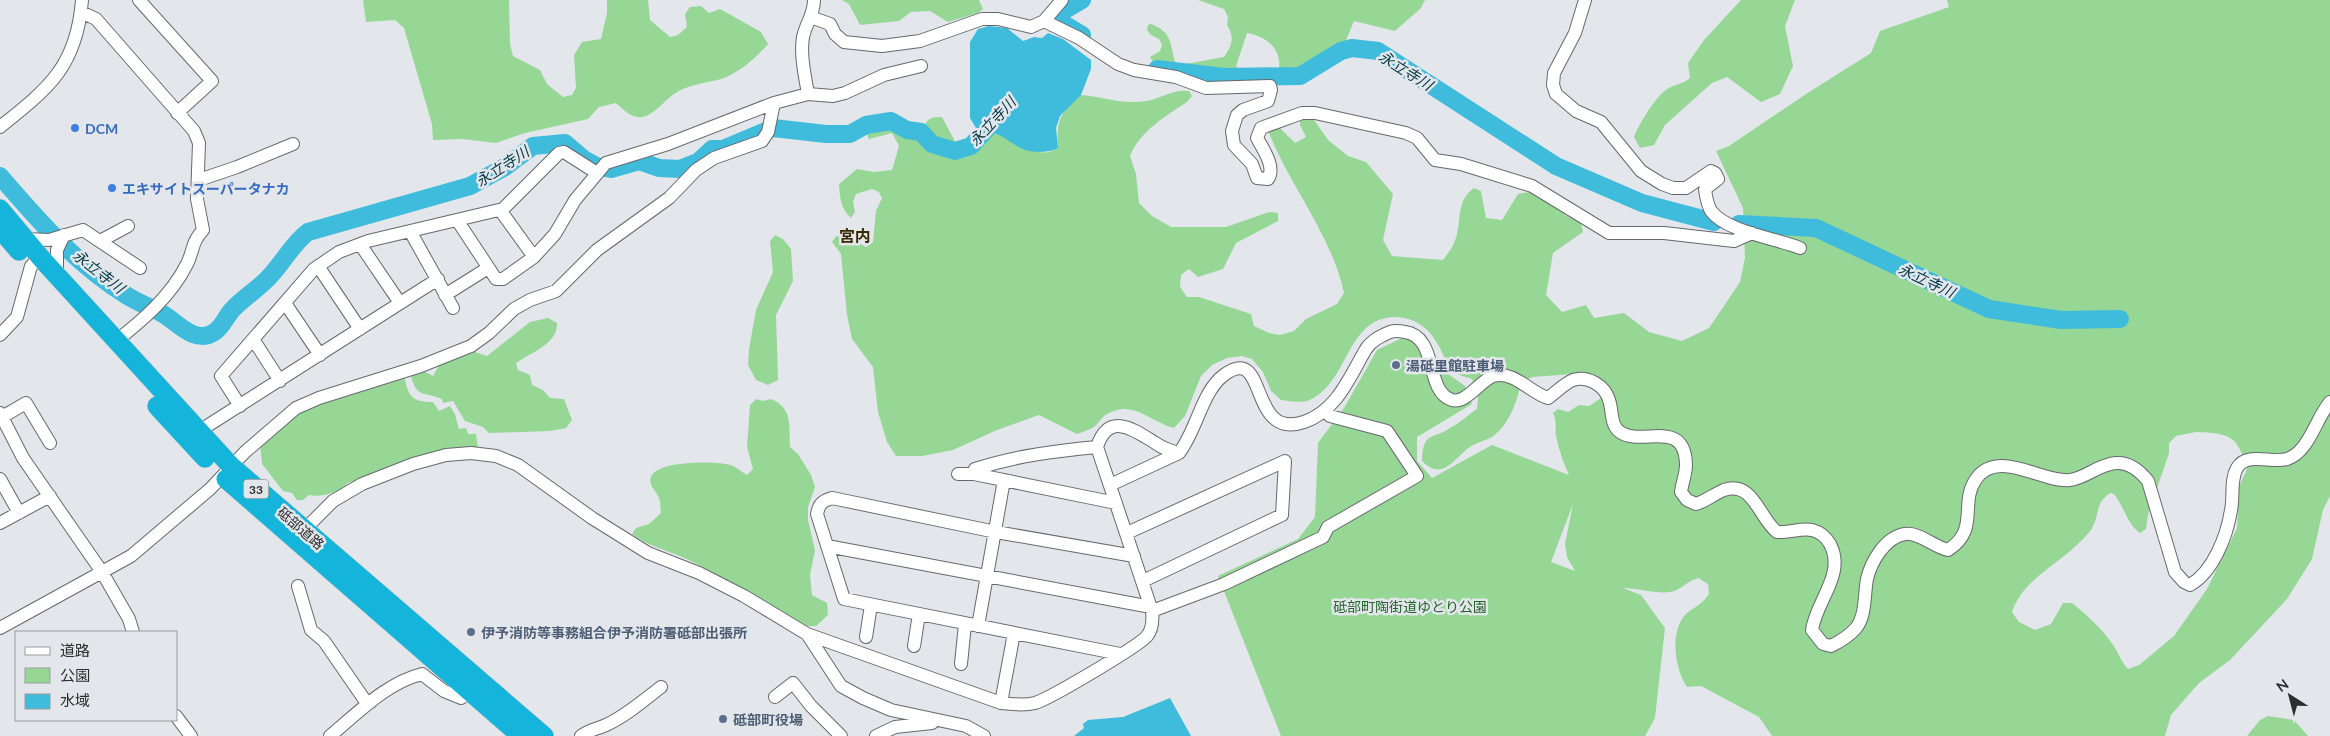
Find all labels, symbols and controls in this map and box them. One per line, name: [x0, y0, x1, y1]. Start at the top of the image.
water label: 永立寺川: [1376, 46, 1438, 95]
water label: 永立寺川: [965, 91, 1020, 149]
place label: DCM: [85, 120, 118, 137]
marker: DCM: [69, 122, 81, 134]
water label: 永立寺川: [472, 141, 534, 190]
place label: エキサイトスーパータナカ: [122, 180, 290, 197]
marker: エキサイトスーパータナカ: [106, 182, 118, 194]
district label: 宮内: [839, 226, 871, 245]
water label: 永立寺川: [70, 245, 130, 298]
water label: 永立寺川: [1896, 259, 1960, 302]
place label: 湯砥里館駐車場: [1406, 357, 1504, 374]
marker: 湯砥里館駐車場: [1390, 359, 1402, 371]
road number: 33: [244, 479, 268, 498]
street label: 砥部道路: [274, 503, 328, 553]
park label: 砥部町陶街道ゆとり公園: [1333, 598, 1487, 615]
place label: 伊予消防等事務組合伊予消防署砥部出張所: [481, 624, 747, 641]
marker: 伊予消防等事務組合伊予消防署砥部出張所: [465, 626, 477, 638]
legend: [15, 631, 178, 721]
text: 道路: [60, 641, 90, 659]
text: 公園: [60, 666, 90, 684]
north arrow: [2265, 671, 2315, 721]
text: N: [2273, 675, 2291, 695]
text: 水域: [60, 691, 90, 709]
place label: 砥部町役場: [733, 711, 803, 728]
marker: 砥部町役場: [717, 713, 729, 725]

